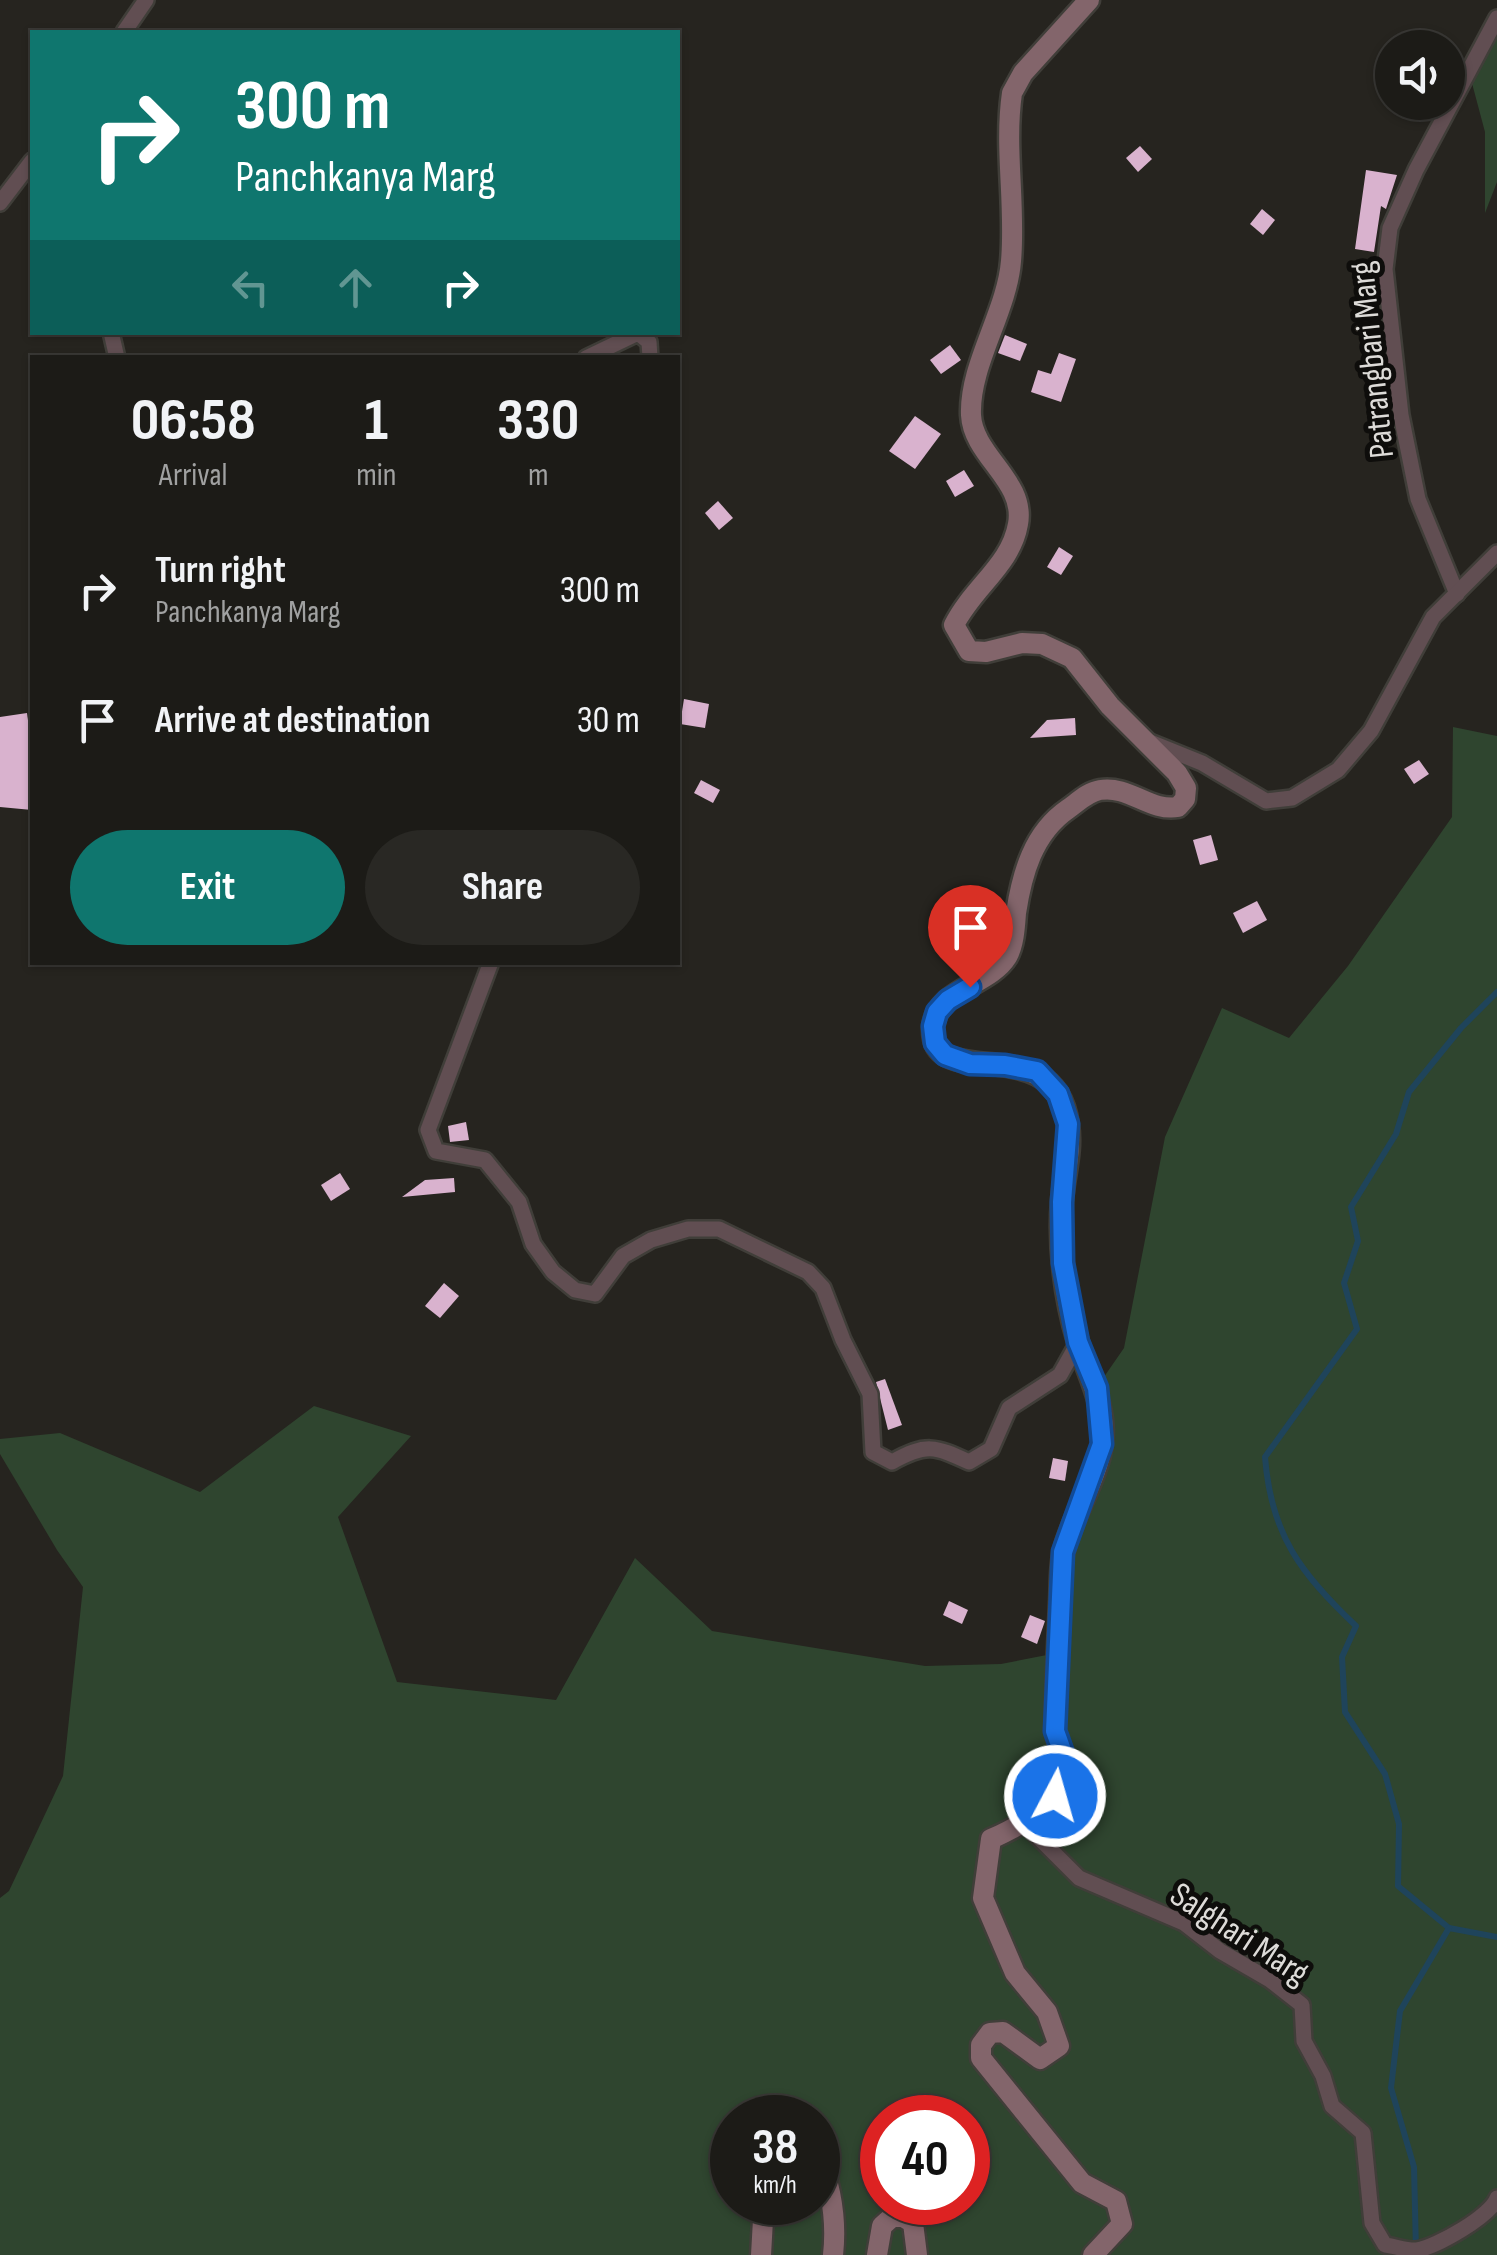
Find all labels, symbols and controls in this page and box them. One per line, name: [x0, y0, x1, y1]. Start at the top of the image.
map controls: [1375, 30, 1465, 120]
button: sound: [1375, 30, 1465, 120]
text: 300 m: [235, 65, 390, 149]
icon: right: [70, 70, 200, 200]
text: Panchkanya Marg: [235, 150, 496, 205]
street label: Patrangbari Marg: [1341, 259, 1404, 460]
icon: left: [223, 260, 278, 315]
icon: ahead: [328, 260, 383, 315]
icon: right: [433, 260, 488, 315]
text: 06:58: [131, 385, 256, 457]
text: 1: [364, 385, 388, 457]
text: 330: [497, 385, 579, 457]
text: Arrival: [159, 456, 227, 495]
text: min: [356, 456, 396, 495]
text: m: [528, 456, 548, 495]
text: Turn right: [155, 548, 286, 593]
icon: right: [70, 563, 125, 618]
text: 300 m: [560, 568, 640, 613]
text: Panchkanya Marg: [155, 593, 340, 632]
icon: arrive: [70, 693, 125, 748]
text: Arrive at destination: [155, 698, 430, 743]
text: 30 m: [577, 698, 640, 743]
button: Exit: [70, 830, 345, 945]
button: Share: [365, 830, 640, 945]
pin: [928, 885, 1013, 988]
icon: arrive: [943, 900, 998, 955]
position arrow: [1003, 1744, 1107, 1848]
street label: Salghari Marg: [1162, 1874, 1317, 1995]
speed limit sign: 40: [860, 2095, 990, 2225]
text: 38: [752, 2118, 798, 2178]
text: km/h: [753, 2170, 797, 2201]

